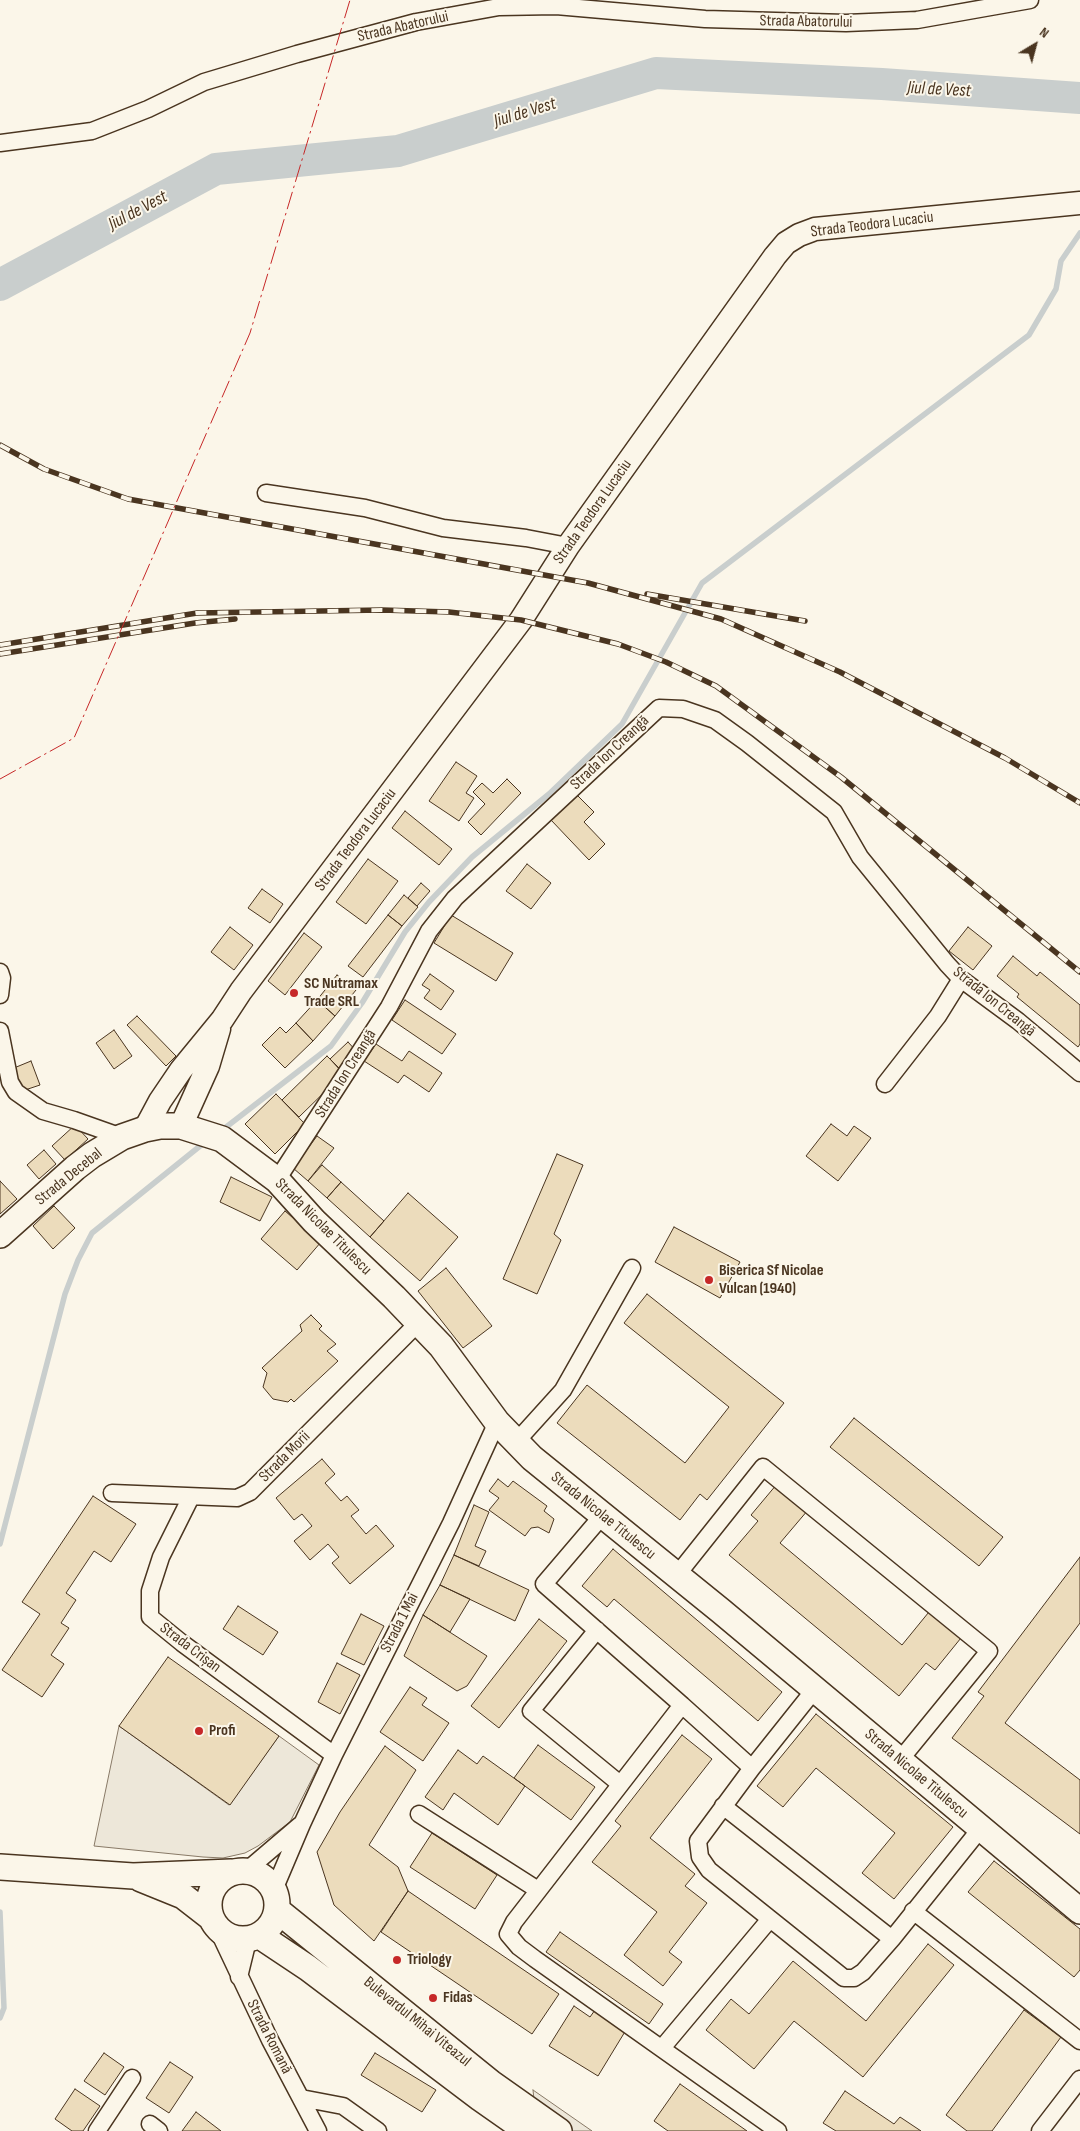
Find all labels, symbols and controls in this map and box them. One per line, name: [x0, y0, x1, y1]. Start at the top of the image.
street label: Strada Abatorului: [356, 7, 450, 47]
street label: Strada Abatorului: [759, 12, 853, 32]
north arrow: [1010, 20, 1060, 70]
text: N: [1036, 24, 1052, 42]
water label: Jiul de Vest: [907, 78, 971, 102]
water label: Jiul de Vest: [491, 93, 559, 133]
water label: Jiul de Vest: [105, 187, 171, 235]
street label: Strada Teodora Lucaciu: [810, 208, 934, 242]
street label: Strada Teodora Lucaciu: [550, 456, 636, 568]
street label: Strada Ion Creangă: [567, 712, 653, 794]
street label: Strada Teodora Lucaciu: [311, 785, 401, 895]
street label: Strada Ion Creangă: [949, 963, 1039, 1041]
place label: SC Nutramax Trade SRL: [304, 974, 378, 1012]
marker: SC Nutramax Trade SRL: [288, 987, 300, 999]
street label: Strada Ion Creangă: [311, 1026, 381, 1122]
street label: Strada Decebal: [32, 1144, 106, 1210]
street label: Strada Nicolae Titulescu: [271, 1175, 375, 1279]
place label: Biserica Sf Nicolae Vulcan (1940): [719, 1261, 823, 1299]
marker: Biserica Sf Nicolae Vulcan (1940): [703, 1274, 715, 1286]
street label: Strada Morii: [255, 1427, 315, 1487]
street label: Strada Nicolae Titulescu: [547, 1468, 659, 1564]
street label: Strada 1 Mai: [377, 1590, 423, 1656]
street label: Strada Crișan: [156, 1619, 224, 1677]
place label: Profi: [209, 1721, 235, 1741]
marker: Profi: [193, 1725, 205, 1737]
street label: Strada Nicolae Titulescu: [860, 1725, 972, 1823]
place label: Triology: [407, 1950, 452, 1970]
marker: Triology: [391, 1954, 403, 1966]
street label: Bulevardul Mihai Viteazul: [360, 1973, 474, 2071]
place label: Fidas: [443, 1988, 473, 2008]
marker: Fidas: [427, 1992, 439, 2004]
street label: Strada Romană: [242, 1997, 296, 2077]

